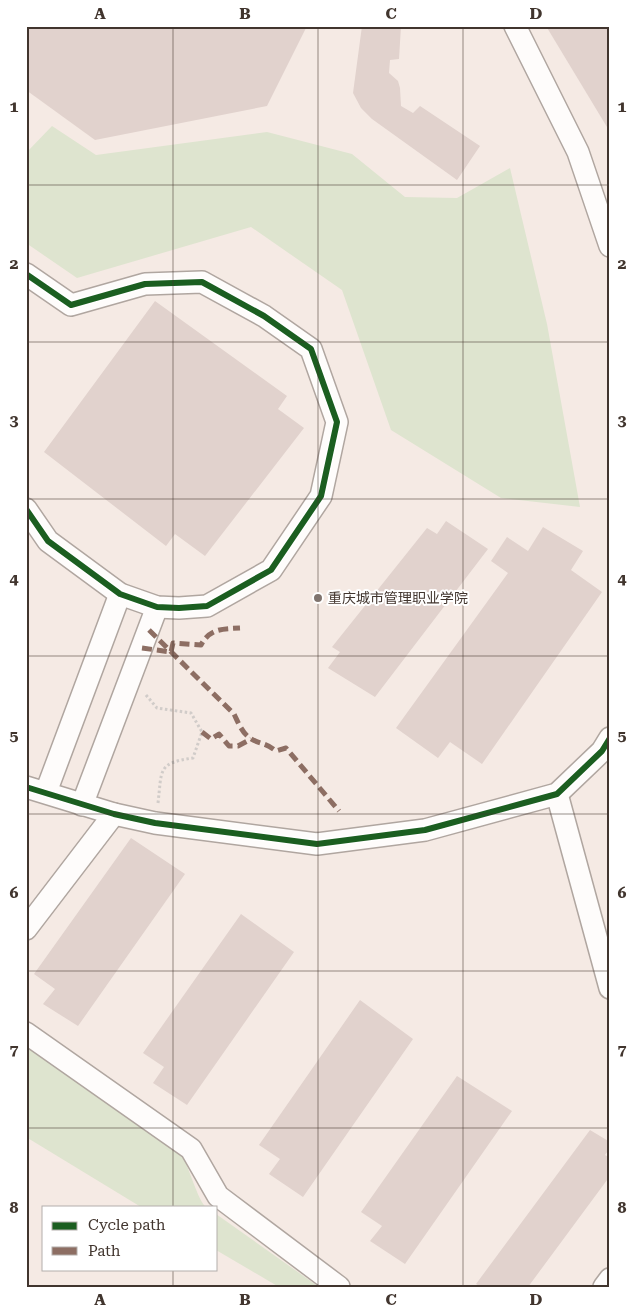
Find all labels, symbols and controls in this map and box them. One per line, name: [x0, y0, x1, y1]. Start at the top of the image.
text: A: [94, 4, 106, 23]
text: B: [239, 4, 251, 23]
text: C: [385, 4, 397, 23]
text: D: [530, 4, 543, 23]
text: 1: [10, 97, 19, 116]
text: 1: [618, 97, 627, 116]
text: 2: [10, 254, 19, 273]
text: 2: [618, 254, 627, 273]
text: 3: [10, 411, 19, 430]
text: 3: [618, 411, 627, 430]
text: 4: [10, 569, 19, 588]
text: 4: [618, 569, 627, 588]
place label: 重庆城市管理职业学院: [328, 590, 468, 606]
marker: 重庆城市管理职业学院: [312, 592, 324, 604]
text: 5: [10, 726, 19, 745]
text: 5: [618, 726, 627, 745]
text: 6: [10, 883, 19, 902]
text: 6: [618, 883, 627, 902]
text: 7: [10, 1040, 19, 1059]
text: 7: [618, 1040, 627, 1059]
text: 8: [10, 1198, 19, 1217]
text: 8: [618, 1198, 627, 1217]
legend: [42, 1206, 218, 1270]
text: Cycle path: [88, 1216, 166, 1234]
text: Path: [88, 1242, 121, 1260]
text: A: [94, 1290, 106, 1309]
text: B: [239, 1290, 251, 1309]
text: C: [385, 1290, 397, 1309]
text: D: [530, 1290, 543, 1309]

